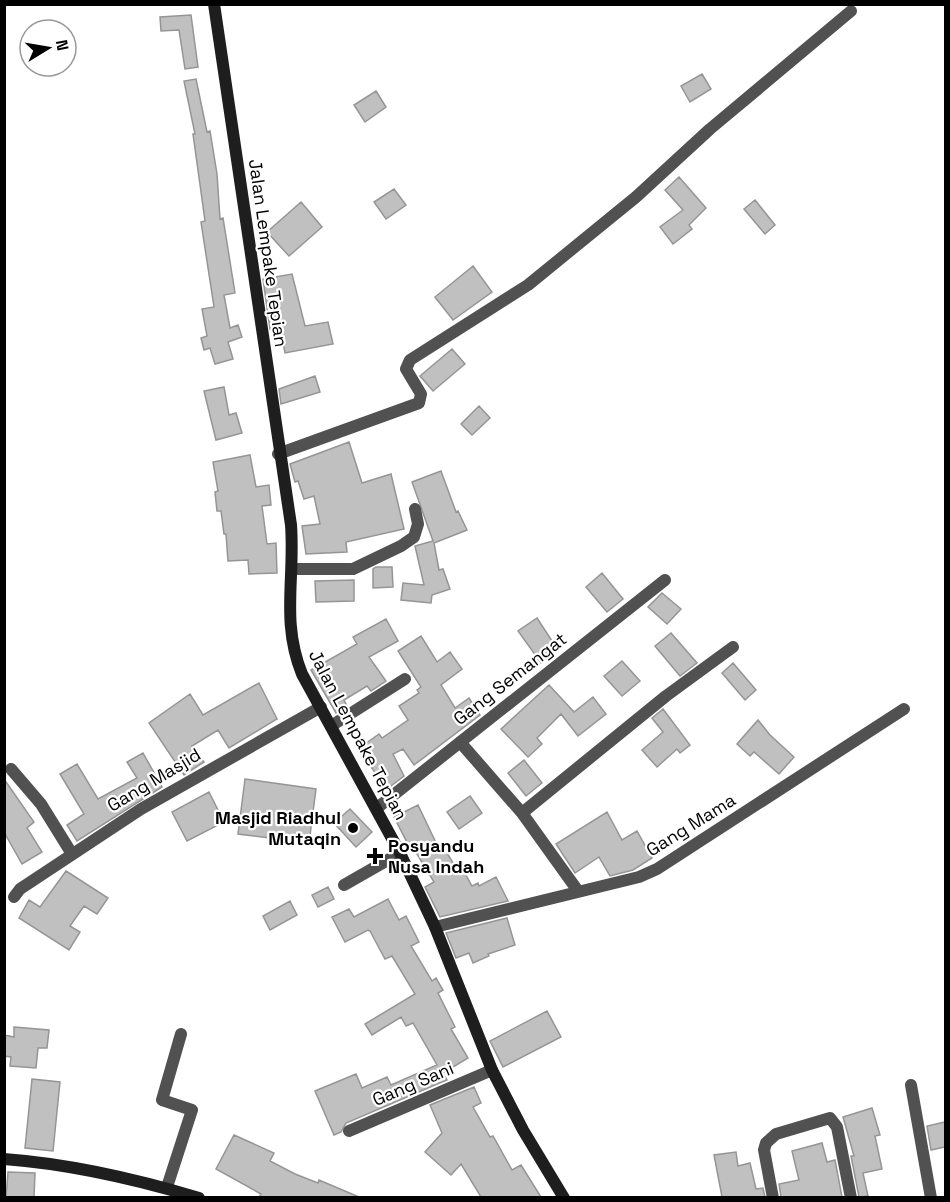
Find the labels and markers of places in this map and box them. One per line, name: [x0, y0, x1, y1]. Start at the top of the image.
place label: Masjid Riadhul Mutaqin: [215, 806, 341, 850]
marker: Masjid Riadhul Mutaqin: [346, 821, 360, 835]
place label: Posyandu Nusa Indah: [388, 834, 484, 878]
marker: Posyandu Nusa Indah: [366, 847, 384, 865]

